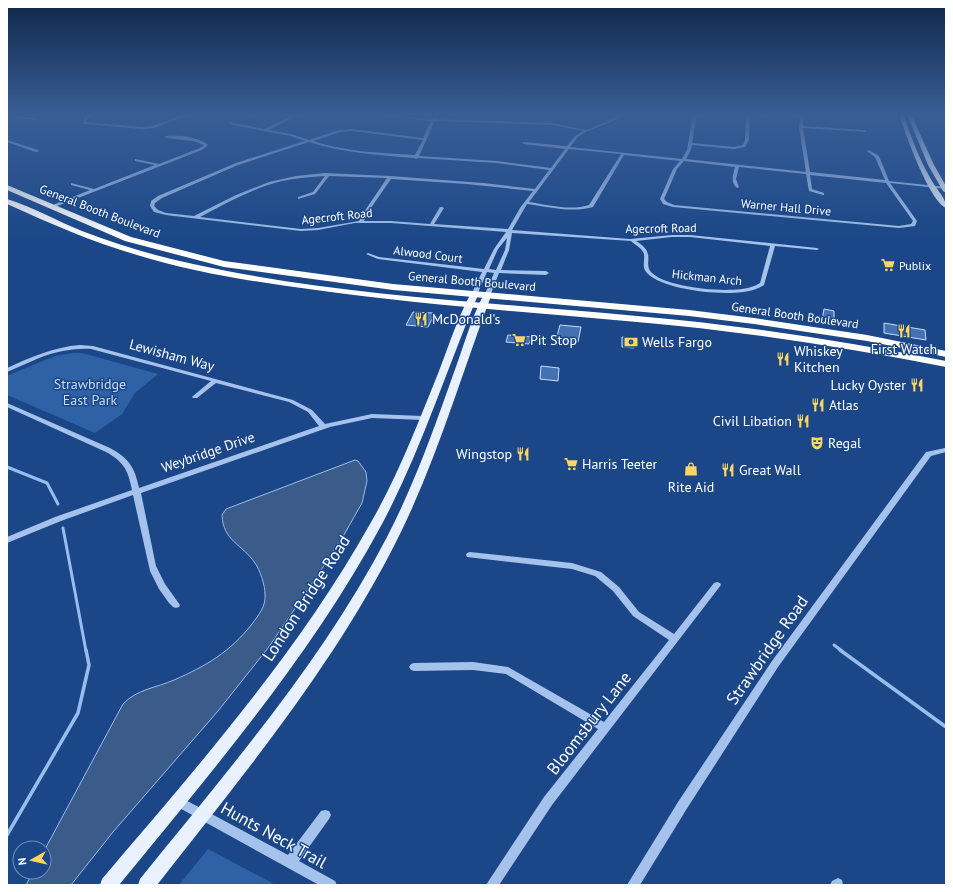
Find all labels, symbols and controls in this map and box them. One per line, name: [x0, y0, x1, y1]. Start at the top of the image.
street label: General Booth Boulevard: [38, 181, 162, 241]
street label: Warner Hall Drive: [740, 196, 832, 218]
street label: Agecroft Road: [301, 205, 373, 227]
street label: Agecroft Road: [625, 220, 697, 236]
street label: Alwood Court: [393, 242, 463, 266]
supermarket icon: Publix: [880, 257, 896, 273]
place label: Publix: [899, 258, 931, 273]
street label: Hickman Arch: [671, 266, 743, 288]
street label: General Booth Boulevard: [408, 268, 536, 294]
street label: General Booth Boulevard: [731, 299, 859, 331]
place label: McDonald's: [432, 310, 500, 328]
restaurant icon: McDonald's: [413, 311, 429, 327]
restaurant icon: First Watch: [896, 323, 912, 339]
place label: Pit Stop: [530, 331, 577, 349]
supermarket icon: Pit Stop: [511, 332, 527, 348]
place label: Wells Fargo: [642, 333, 712, 351]
bank icon: Wells Fargo: [623, 334, 639, 350]
street label: Lewisham Way: [128, 335, 217, 375]
place label: First Watch: [871, 340, 937, 358]
place label: Whiskey Kitchen: [794, 342, 843, 376]
restaurant icon: Whiskey Kitchen: [775, 351, 791, 367]
park label: Strawbridge East Park: [54, 375, 126, 409]
place label: Lucky Oyster: [831, 376, 906, 394]
restaurant icon: Lucky Oyster: [909, 377, 925, 393]
place label: Atlas: [829, 396, 859, 414]
restaurant icon: Atlas: [810, 397, 826, 413]
place label: Civil Libation: [713, 412, 792, 430]
restaurant icon: Civil Libation: [795, 413, 811, 429]
street label: Weybridge Drive: [159, 428, 257, 476]
place label: Regal: [828, 434, 861, 452]
theatre icon: Regal: [809, 435, 825, 451]
place label: Wingstop: [456, 445, 512, 463]
restaurant icon: Wingstop: [515, 446, 531, 462]
place label: Harris Teeter: [582, 455, 658, 473]
supermarket icon: Harris Teeter: [563, 456, 579, 472]
shop icon: Rite Aid: [683, 461, 699, 477]
place label: Great Wall: [739, 461, 801, 479]
restaurant icon: Great Wall: [720, 462, 736, 478]
place label: Rite Aid: [668, 478, 714, 496]
street label: London Bridge Road: [257, 531, 355, 665]
street label: Strawbridge Road: [721, 591, 813, 709]
street label: Bloomsbury Lane: [542, 667, 636, 779]
street label: Hunts Neck Trail: [217, 797, 331, 873]
north arrow: [12, 840, 52, 880]
text: N: [15, 857, 30, 866]

